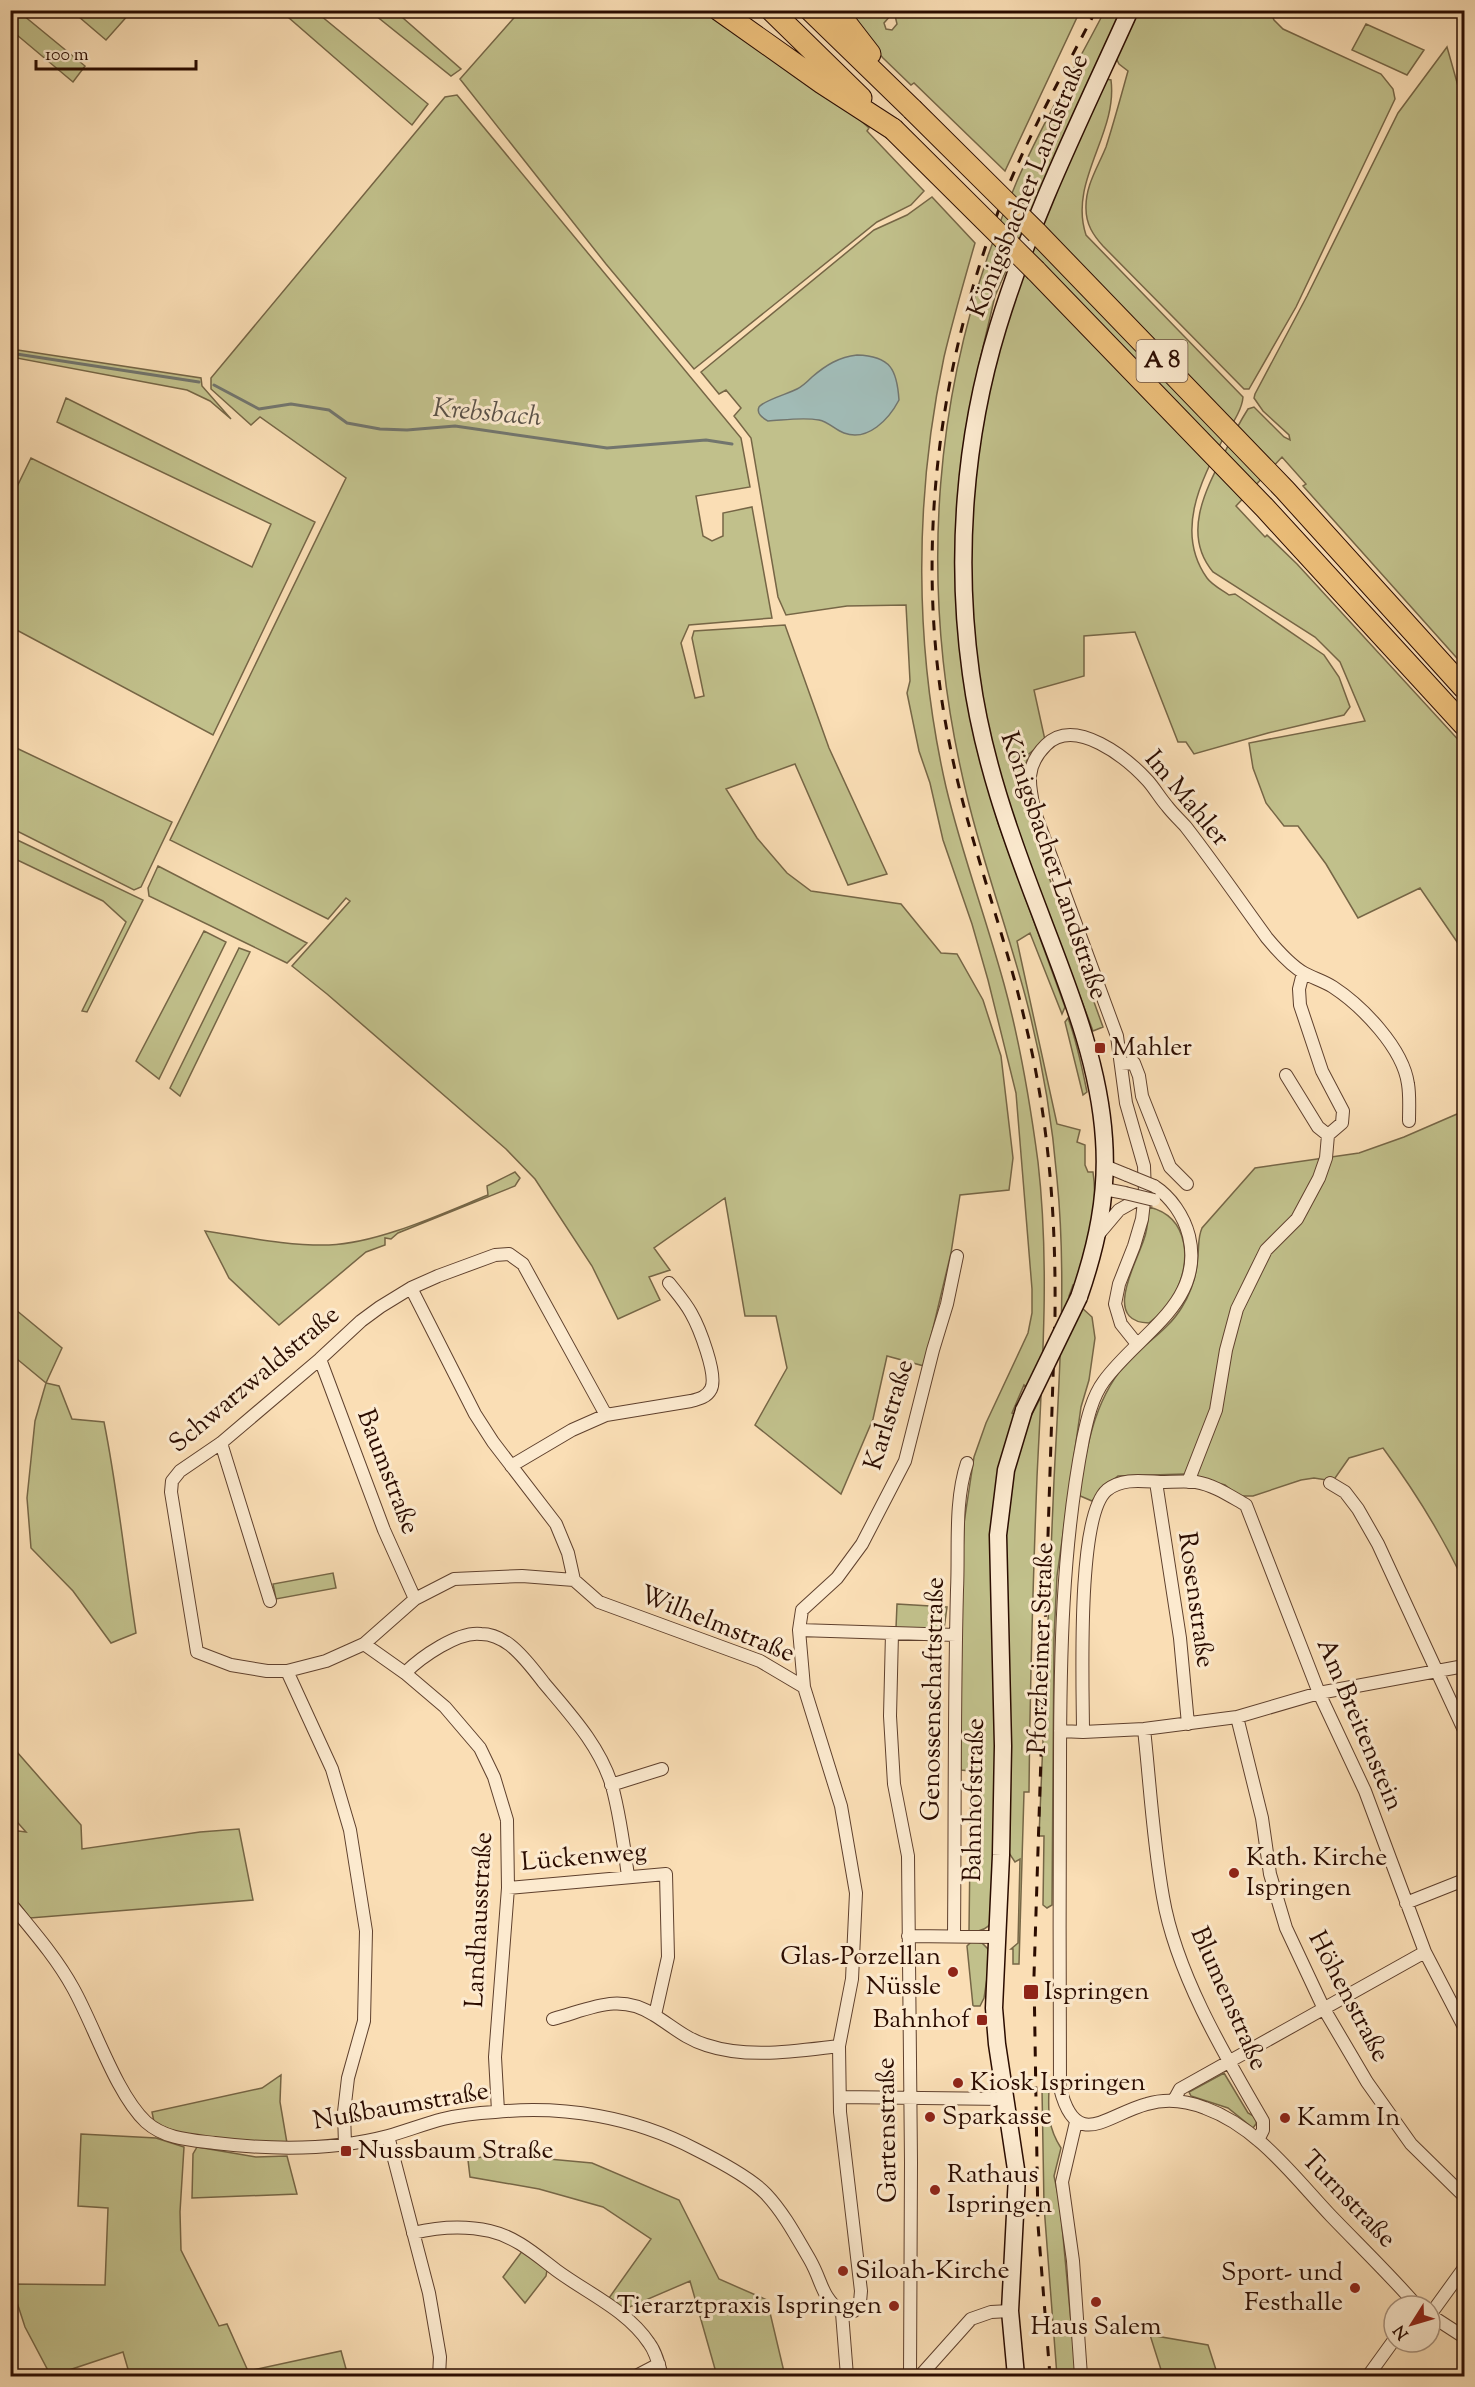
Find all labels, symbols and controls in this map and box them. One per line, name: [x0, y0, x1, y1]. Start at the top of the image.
scale bar: [36, 33, 196, 71]
text: 100 m: [45, 43, 89, 69]
street label: Königsbacher Landstraße: [959, 49, 1099, 323]
road number: A 8: [1136, 340, 1188, 382]
water label: Krebsbach: [431, 390, 543, 438]
street label: Königsbacher Landstraße: [990, 727, 1116, 1005]
street label: Im Mahler: [1135, 743, 1237, 855]
place label: Mahler: [1112, 1030, 1192, 1067]
marker: Mahler: [1093, 1041, 1107, 1055]
street label: Schwarzwaldstraße: [162, 1298, 348, 1462]
street label: Karlstraße: [856, 1355, 924, 1475]
street label: Baumstraße: [346, 1404, 428, 1540]
street label: Rosenstraße: [1167, 1530, 1223, 1670]
street label: Pforzheimer Straße: [1020, 1542, 1064, 1754]
street label: Wilhelmstraße: [634, 1577, 800, 1673]
street label: Genossenschaftstraße: [913, 1577, 955, 1821]
street label: Am Breitenstein: [1306, 1633, 1412, 1817]
street label: Bahnhofstraße: [955, 1718, 995, 1882]
street label: Landhausstraße: [457, 1831, 503, 2009]
street label: Lückenweg: [520, 1834, 648, 1882]
place label: Kath. Kirche Ispringen: [1246, 1840, 1387, 1907]
marker: Kath. Kirche Ispringen: [1227, 1866, 1241, 1880]
street label: Blumenstraße: [1180, 1921, 1276, 2077]
street label: Höhenstraße: [1298, 1925, 1398, 2069]
place label: Glas-Porzellan Nüssle: [780, 1939, 941, 2006]
marker: Glas-Porzellan Nüssle: [946, 1965, 960, 1979]
place label: Ispringen: [1044, 1974, 1149, 2011]
marker: Ispringen: [1022, 1983, 1040, 2001]
place label: Bahnhof: [873, 2002, 971, 2039]
marker: Bahnhof: [975, 2013, 989, 2027]
street label: Gartenstraße: [868, 2057, 908, 2203]
place label: Kiosk Ispringen: [970, 2065, 1146, 2102]
street label: Nußbaumstraße: [310, 2073, 492, 2141]
marker: Kiosk Ispringen: [951, 2076, 965, 2090]
place label: Sparkasse: [942, 2099, 1052, 2136]
place label: Kamm In: [1297, 2100, 1400, 2137]
marker: Sparkasse: [923, 2110, 937, 2124]
marker: Kamm In: [1278, 2111, 1292, 2125]
place label: Nussbaum Straße: [358, 2133, 554, 2170]
street label: Turnstraße: [1292, 2143, 1404, 2257]
marker: Nussbaum Straße: [339, 2144, 353, 2158]
place label: Rathaus Ispringen: [947, 2157, 1052, 2224]
marker: Rathaus Ispringen: [928, 2183, 942, 2197]
place label: Siloah-Kirche: [855, 2253, 1010, 2290]
place label: Sport- und Festhalle: [1221, 2255, 1343, 2322]
marker: Siloah-Kirche: [836, 2264, 850, 2278]
marker: Sport- und Festhalle: [1348, 2281, 1362, 2295]
place label: Tierarztpraxis Ispringen: [617, 2288, 882, 2325]
north arrow: [1382, 2294, 1442, 2354]
marker: Haus Salem: [1089, 2295, 1103, 2309]
marker: Tierarztpraxis Ispringen: [887, 2299, 901, 2313]
place label: Haus Salem: [1030, 2309, 1162, 2346]
text: N: [1389, 2319, 1415, 2344]

